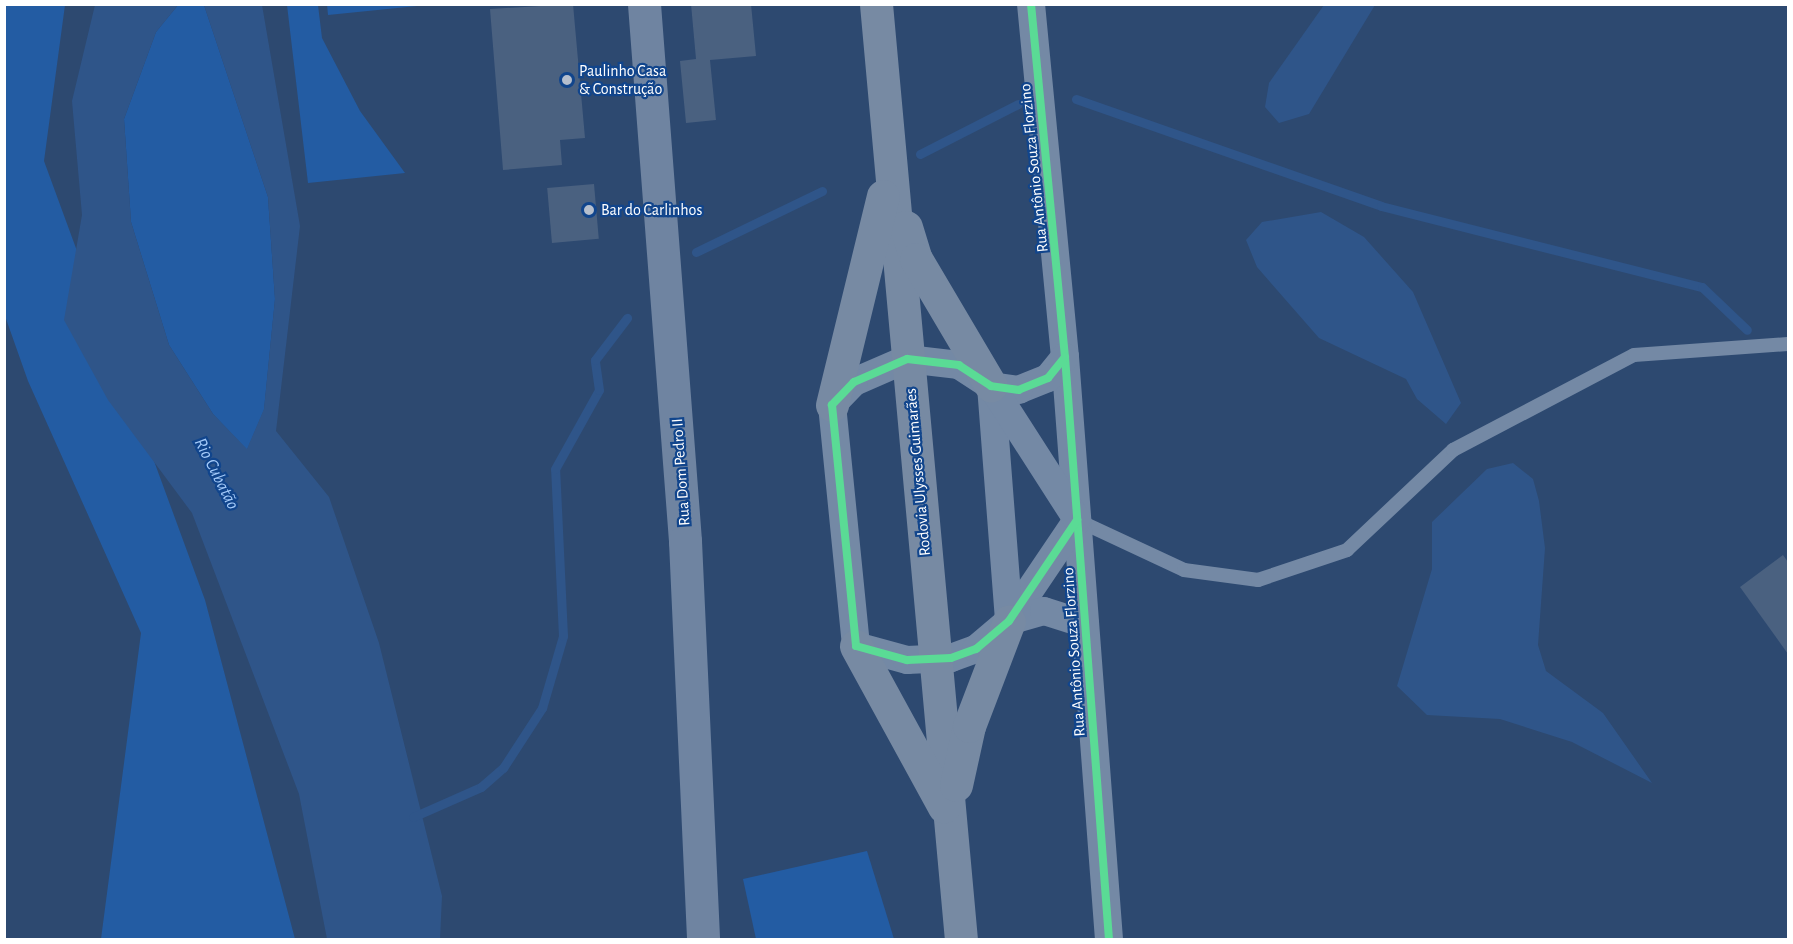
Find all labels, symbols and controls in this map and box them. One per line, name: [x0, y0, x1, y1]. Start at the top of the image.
place label: Paulinho Casa & Construção: [579, 61, 666, 99]
marker: Paulinho Casa & Construção: [560, 73, 574, 87]
street label: Rua Antônio Souza Florzino: [1016, 83, 1052, 253]
place label: Bar do Carlinhos: [601, 200, 702, 220]
marker: Bar do Carlinhos: [582, 203, 596, 217]
street label: Rodovia Ulysses Guimarães: [901, 387, 935, 557]
street label: Rua Dom Pedro II: [668, 418, 694, 526]
water label: Rio Cubatão: [189, 435, 243, 513]
street label: Rua Antônio Souza Florzino: [1059, 567, 1089, 737]

